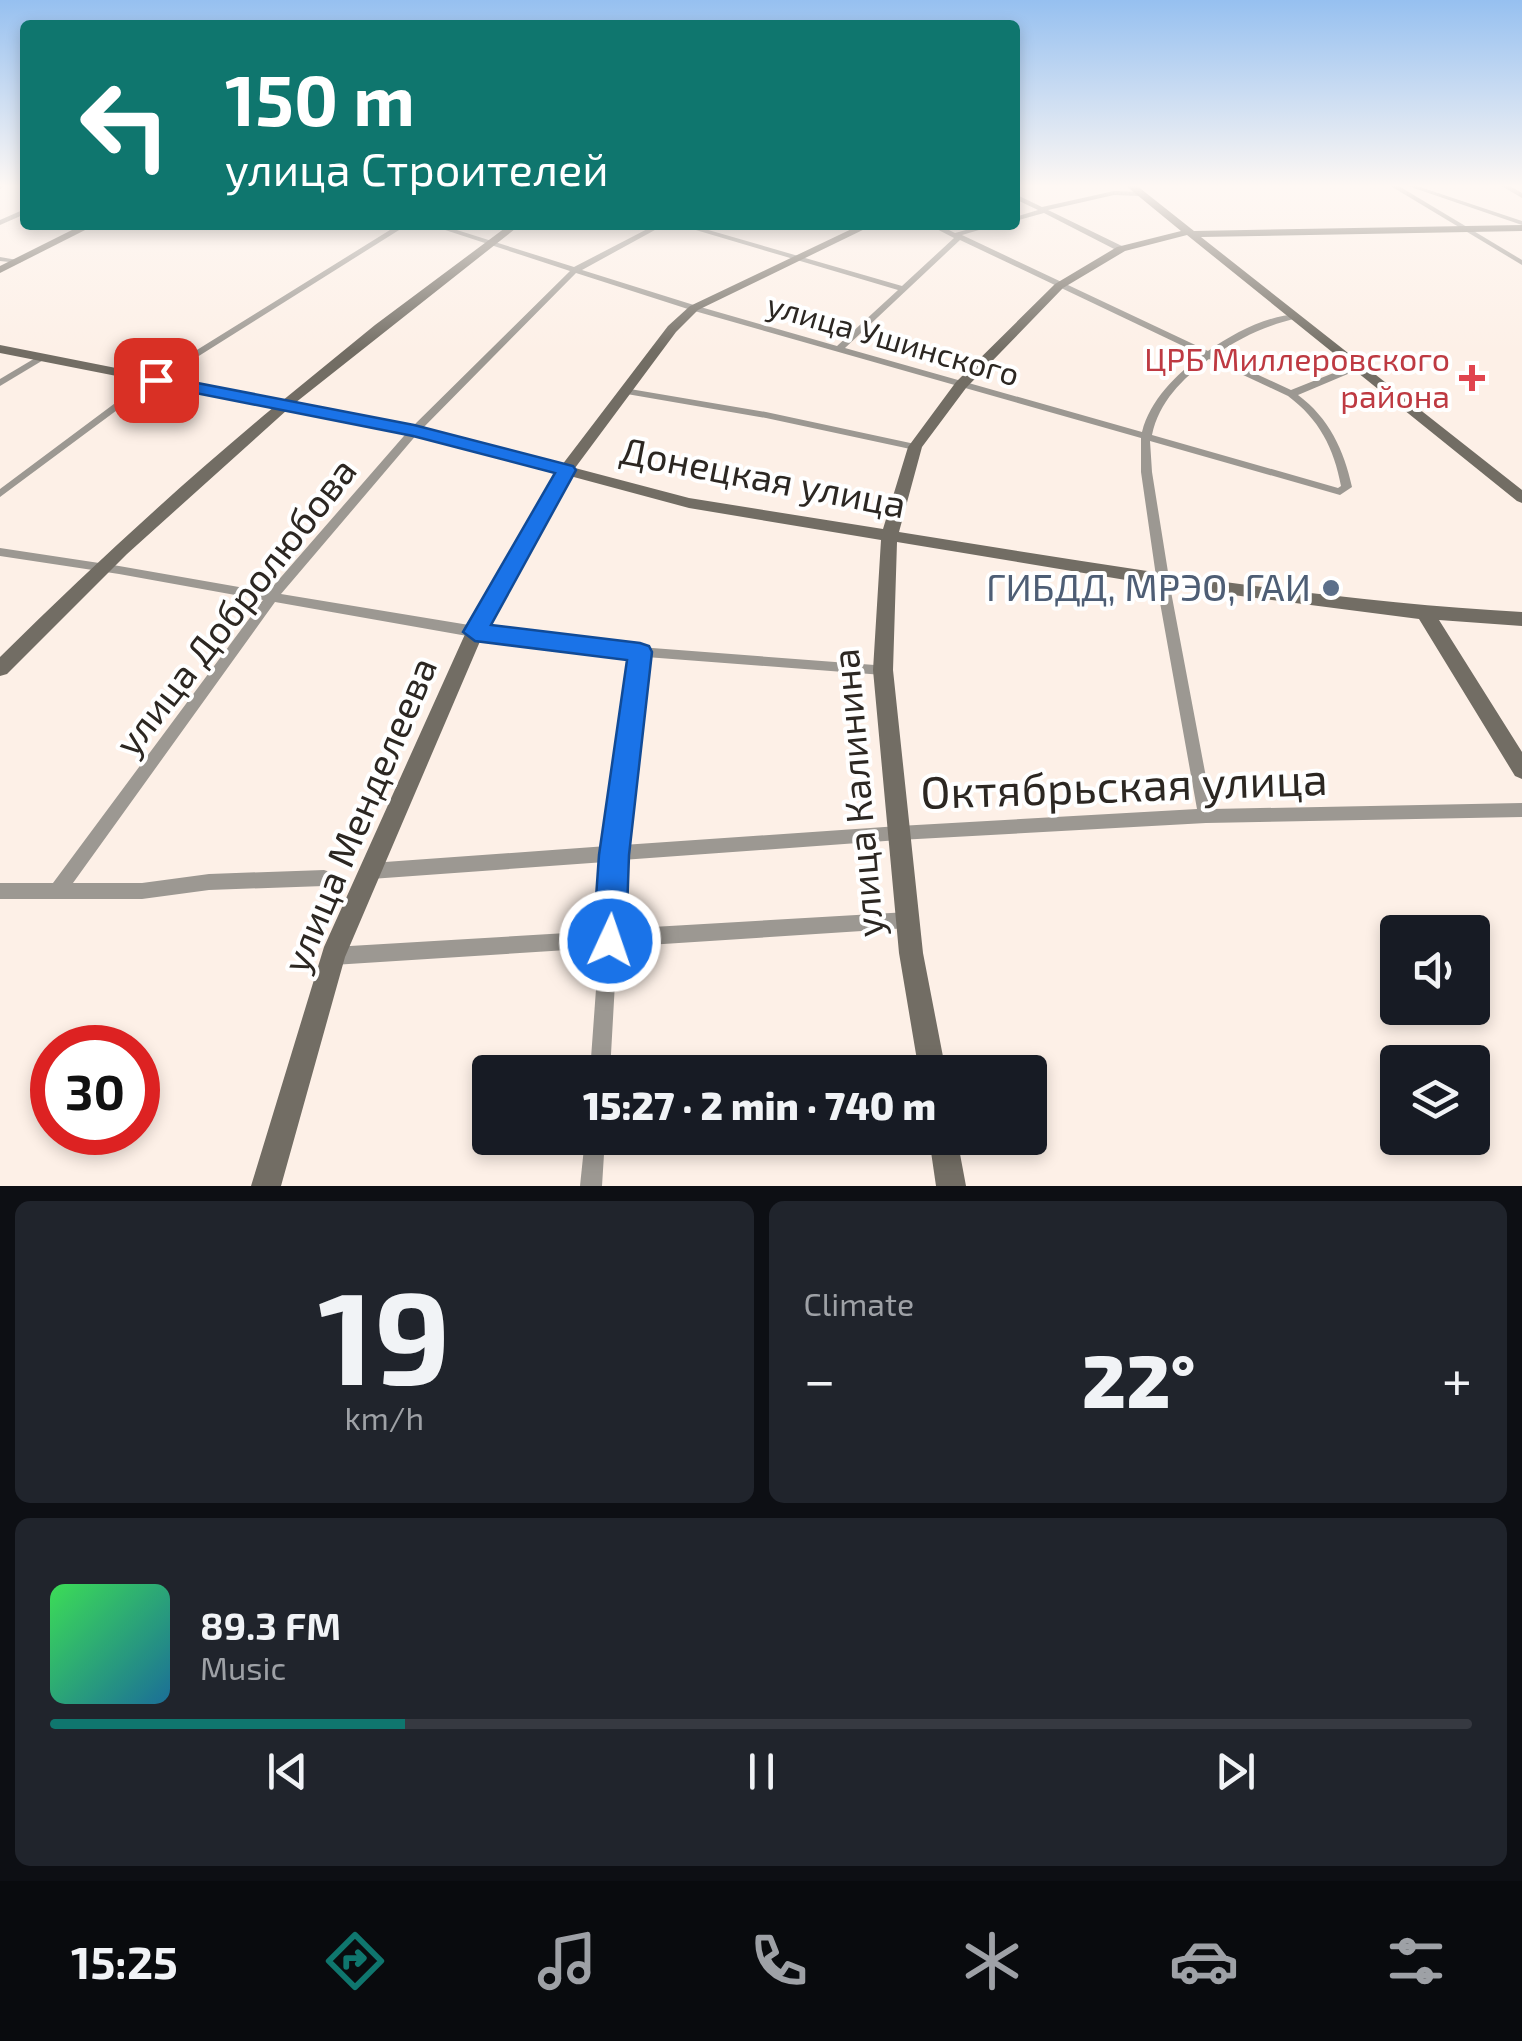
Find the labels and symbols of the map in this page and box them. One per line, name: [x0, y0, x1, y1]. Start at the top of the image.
street label: улица Ушинского: [763, 284, 1024, 393]
pin: [114, 338, 199, 423]
place label: ЦРБ Миллеровского района: [1144, 339, 1450, 414]
marker: ЦРБ Миллеровского района: [1459, 365, 1485, 391]
street label: Донецкая улица: [617, 426, 910, 526]
street label: улица Добролюбова: [104, 448, 365, 764]
place label: ГИБДД, МРЭО, ГАИ: [986, 563, 1311, 609]
marker: ГИБДД, МРЭО, ГАИ: [1320, 577, 1342, 599]
street label: улица Калинина: [820, 647, 892, 939]
street label: улица Менделеева: [271, 650, 445, 979]
street label: Октябрьская улица: [920, 750, 1328, 819]
position arrow: [558, 889, 662, 993]
speed limit sign: 30: [30, 1025, 160, 1155]

